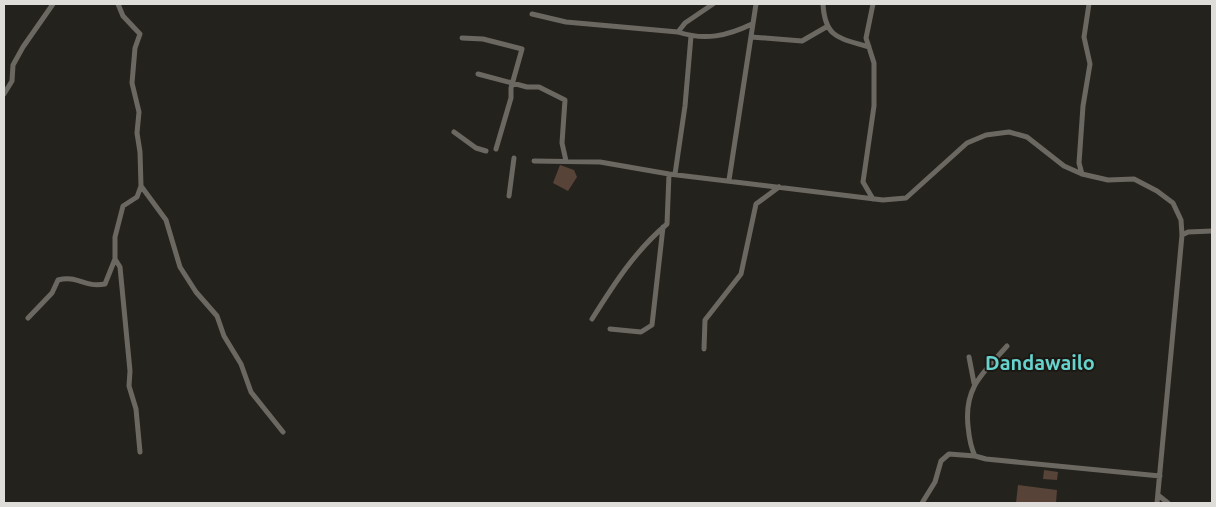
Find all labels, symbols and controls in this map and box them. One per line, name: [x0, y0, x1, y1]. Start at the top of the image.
district label: Dandawailo: [985, 351, 1095, 374]

